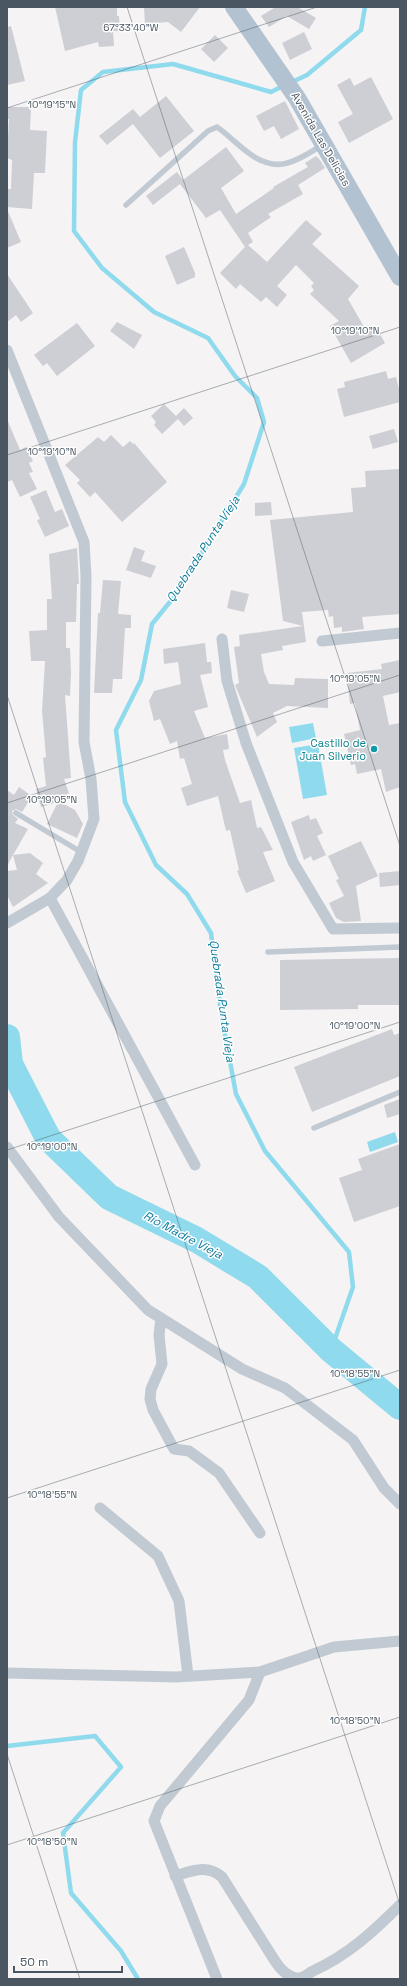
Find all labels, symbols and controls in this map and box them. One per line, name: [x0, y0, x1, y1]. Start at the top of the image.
text: 67°33'40"W: [103, 21, 159, 34]
street label: Avenida Las Delicias: [288, 90, 354, 189]
text: 10°19'15"N: [28, 98, 76, 111]
text: 10°19'10"N: [331, 324, 379, 337]
text: 10°19'10"N: [28, 445, 76, 458]
water label: Quebrada Punta Vieja: [163, 493, 243, 605]
text: 10°19'05"N: [330, 672, 380, 685]
place label: Castillo de Juan Silverio: [299, 736, 366, 763]
marker: Castillo de Juan Silverio: [369, 744, 379, 754]
text: 10°19'05"N: [27, 793, 77, 806]
water label: Quebrada Punta Vieja: [205, 939, 239, 1063]
text: 10°19'00"N: [330, 1019, 380, 1032]
text: 10°19'00"N: [27, 1140, 77, 1153]
water label: Río Madre Vieja: [141, 1207, 225, 1263]
text: 10°18'55"N: [330, 1367, 380, 1380]
text: 10°18'55"N: [27, 1488, 77, 1501]
text: 10°18'50"N: [330, 1714, 380, 1727]
text: 10°18'50"N: [27, 1835, 77, 1848]
scale bar: [14, 1948, 122, 1974]
text: 50 m: [20, 1954, 48, 1970]

